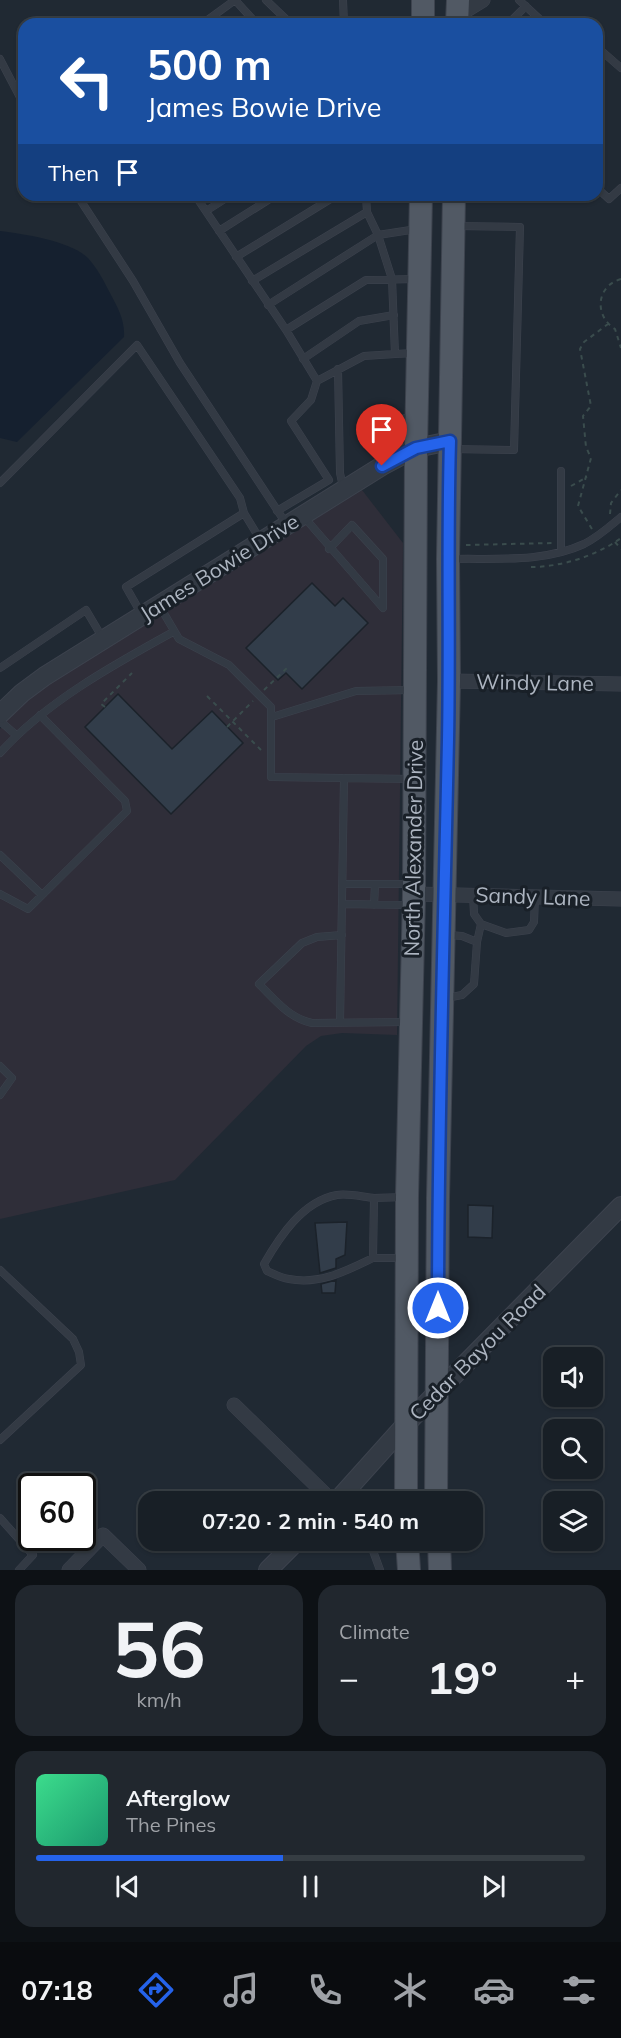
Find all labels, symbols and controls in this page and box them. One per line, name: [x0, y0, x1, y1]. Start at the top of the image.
text: 500 m: [147, 38, 272, 91]
icon: left: [48, 42, 126, 120]
text: James Bowie Drive: [147, 90, 381, 124]
icon: arrive: [111, 156, 144, 189]
text: Then: [48, 159, 99, 187]
pin: [356, 404, 407, 466]
icon: arrive: [365, 413, 398, 446]
street label: James Bowie Drive: [135, 508, 303, 626]
street label: Windy Lane: [476, 668, 594, 696]
street label: North Alexander Drive: [398, 739, 428, 957]
street label: Sandy Lane: [475, 881, 591, 911]
position arrow: [406, 1276, 470, 1340]
street label: Cedar Bayou Road: [403, 1278, 551, 1426]
map controls: [543, 1347, 603, 1551]
button: sound: [543, 1347, 603, 1407]
button: search: [543, 1419, 603, 1479]
speed limit sign: 60: [18, 1473, 96, 1551]
button: layers: [543, 1491, 603, 1551]
text: 07:20 · 2 min · 540 m: [202, 1507, 419, 1535]
text: 56: [112, 1599, 206, 1697]
text: Climate: [339, 1619, 410, 1644]
text: 19°: [426, 1649, 498, 1705]
text: −: [339, 1657, 359, 1698]
text: +: [565, 1657, 585, 1698]
text: km/h: [136, 1687, 182, 1712]
text: Afterglow: [126, 1784, 230, 1812]
text: The Pines: [126, 1812, 216, 1837]
icon: previous: [111, 1870, 144, 1903]
icon: pause: [294, 1870, 327, 1903]
icon: next: [477, 1870, 510, 1903]
icon: directions: [135, 1969, 177, 2011]
icon: music: [220, 1969, 262, 2011]
icon: phone: [304, 1969, 346, 2011]
icon: climate: [389, 1969, 431, 2011]
icon: car: [473, 1969, 515, 2011]
icon: filters: [558, 1969, 600, 2011]
text: 07:18: [21, 1973, 93, 2007]

